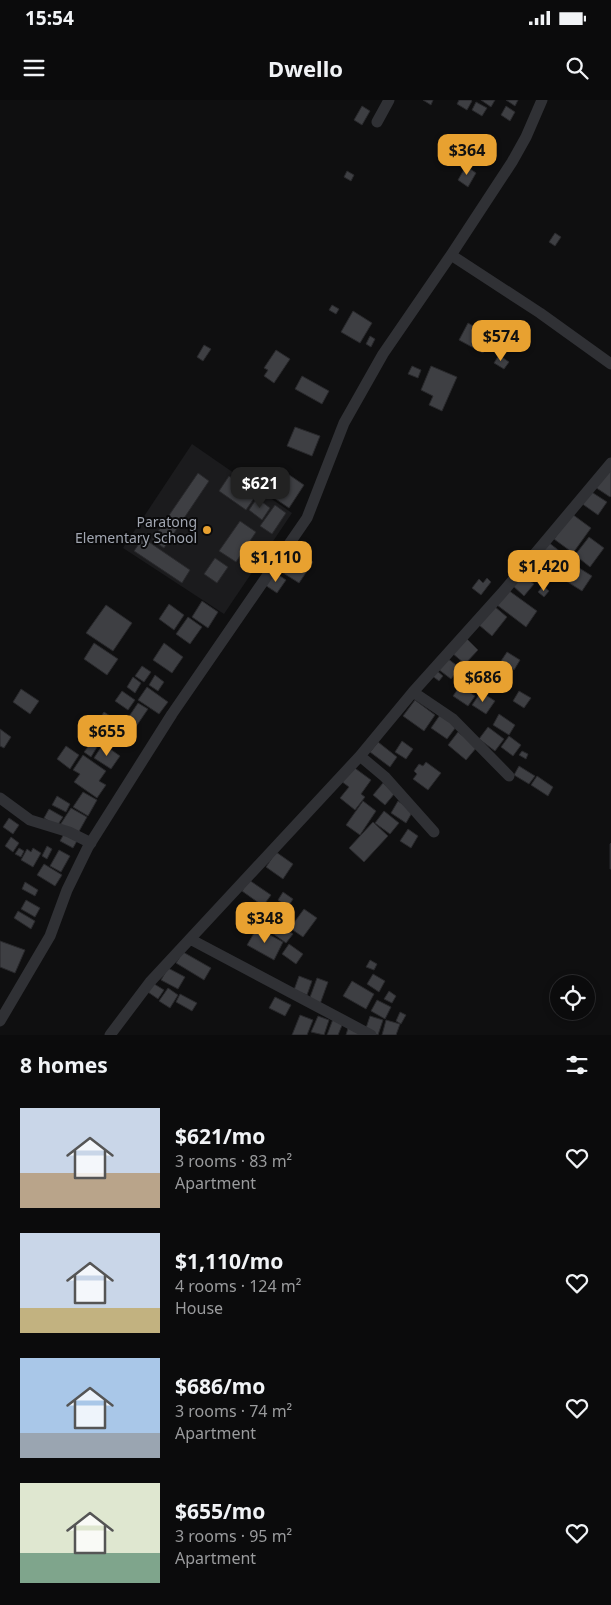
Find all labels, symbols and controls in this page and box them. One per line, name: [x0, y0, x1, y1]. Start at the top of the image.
text: 15:54: [25, 5, 74, 31]
text: Dwello: [268, 53, 343, 83]
icon: menu: [20, 54, 48, 82]
icon: search: [563, 54, 591, 82]
pin: $364: [437, 134, 497, 176]
text: $364: [449, 139, 485, 161]
pin: $574: [471, 320, 531, 362]
text: $574: [483, 325, 519, 347]
pin: $621: [230, 466, 290, 509]
text: $621: [242, 472, 278, 494]
place label: Paratong Elementary School: [75, 512, 197, 547]
marker: Paratong Elementary School: [201, 524, 213, 536]
pin: $1,110: [235, 540, 317, 583]
text: $1,110: [251, 546, 301, 568]
pin: $1,420: [503, 550, 585, 592]
text: $1,420: [519, 555, 569, 577]
pin: $686: [453, 660, 513, 703]
text: $686: [465, 666, 501, 688]
pin: $655: [77, 714, 137, 757]
text: $655: [89, 720, 125, 742]
pin: $348: [235, 902, 295, 944]
text: $348: [247, 907, 283, 929]
map controls: [550, 975, 595, 1020]
button: locate: [550, 975, 595, 1020]
text: 8 homes: [20, 1051, 108, 1079]
icon: filters: [563, 1051, 591, 1079]
text: $621/mo: [175, 1122, 265, 1150]
icon: home: [60, 1128, 120, 1188]
icon: heart: [563, 1144, 591, 1172]
text: 3 rooms · 83 m²: [175, 1150, 292, 1172]
text: Apartment: [175, 1172, 256, 1194]
text: $1,110/mo: [175, 1247, 283, 1275]
icon: home: [60, 1253, 120, 1313]
icon: heart: [563, 1269, 591, 1297]
text: 4 rooms · 124 m²: [175, 1275, 301, 1297]
text: House: [175, 1297, 223, 1319]
text: $686/mo: [175, 1372, 265, 1400]
icon: home: [60, 1378, 120, 1438]
icon: heart: [563, 1394, 591, 1422]
text: 3 rooms · 74 m²: [175, 1400, 292, 1422]
text: Apartment: [175, 1422, 256, 1444]
text: $655/mo: [175, 1497, 265, 1525]
icon: home: [60, 1503, 120, 1563]
icon: heart: [563, 1519, 591, 1547]
text: 3 rooms · 95 m²: [175, 1525, 292, 1547]
text: Apartment: [175, 1547, 256, 1569]

